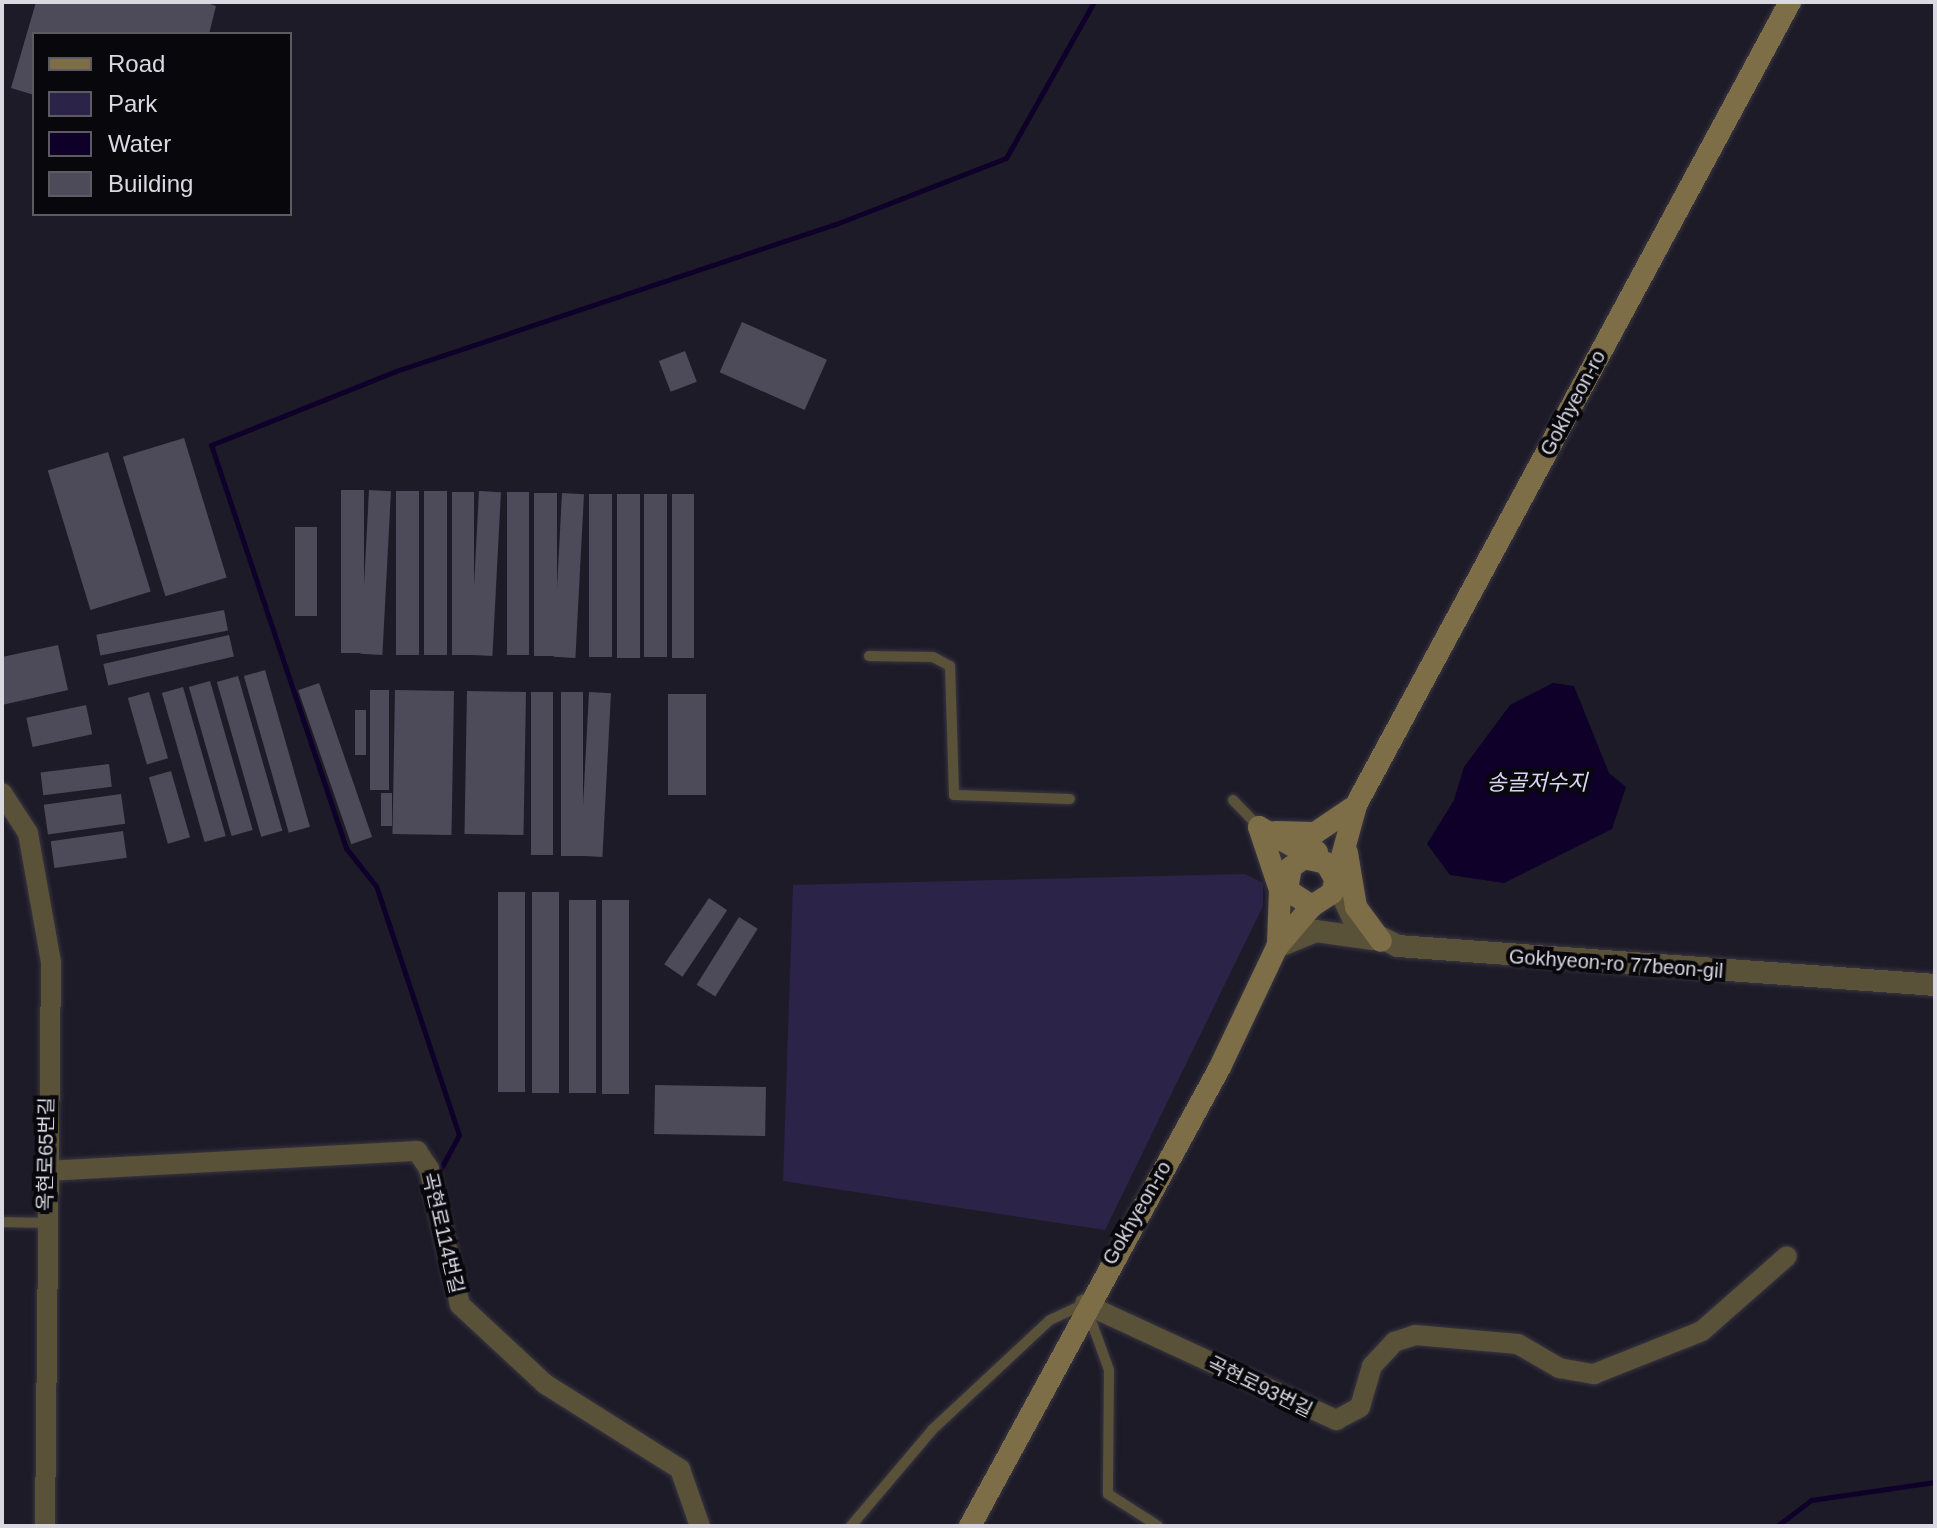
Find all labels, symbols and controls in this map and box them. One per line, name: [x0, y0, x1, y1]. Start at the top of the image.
legend: [32, 32, 292, 216]
text: Road: [108, 50, 165, 77]
text: Park: [108, 90, 157, 117]
text: Water: [108, 130, 171, 157]
text: Building: [108, 170, 193, 197]
street label: Gokhyeon-ro: [1535, 346, 1611, 460]
water label: 송골저수지: [1486, 770, 1588, 796]
street label: Gokhyeon-ro 77beon-gil: [1508, 945, 1724, 983]
street label: 옥현로65번길: [33, 1097, 59, 1211]
street label: Gokhyeon-ro: [1098, 1157, 1176, 1269]
street label: 곡현로114번길: [417, 1170, 469, 1296]
street label: 곡현로93번길: [1203, 1351, 1317, 1423]

